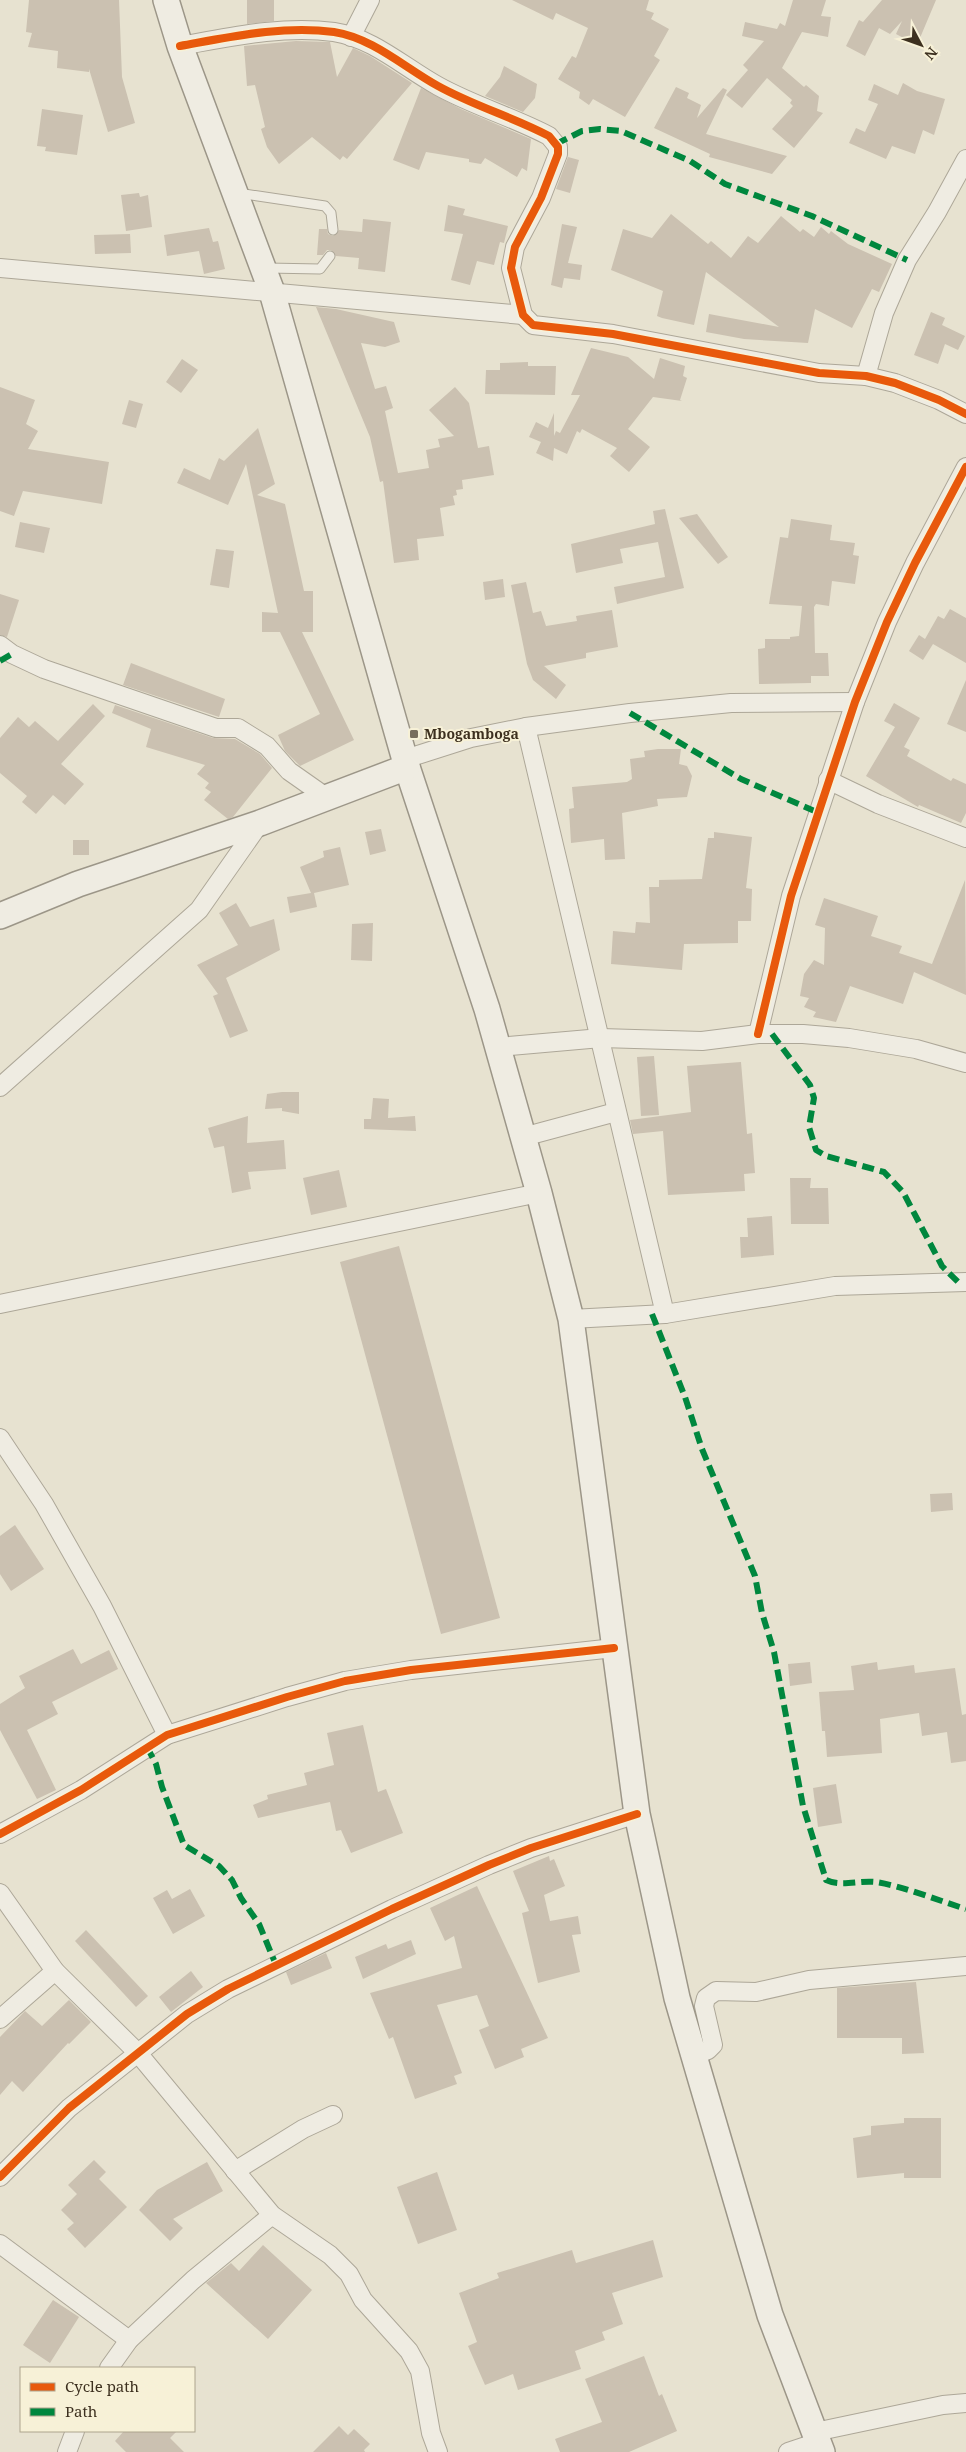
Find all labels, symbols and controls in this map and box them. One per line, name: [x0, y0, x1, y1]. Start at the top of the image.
north arrow: [896, 20, 946, 70]
text: N: [920, 43, 942, 64]
place label: Mbogamboga: [424, 724, 519, 743]
marker: Mbogamboga: [408, 728, 420, 740]
legend: [20, 2367, 195, 2432]
text: Cycle path: [65, 2376, 140, 2396]
text: Path: [65, 2401, 98, 2421]

